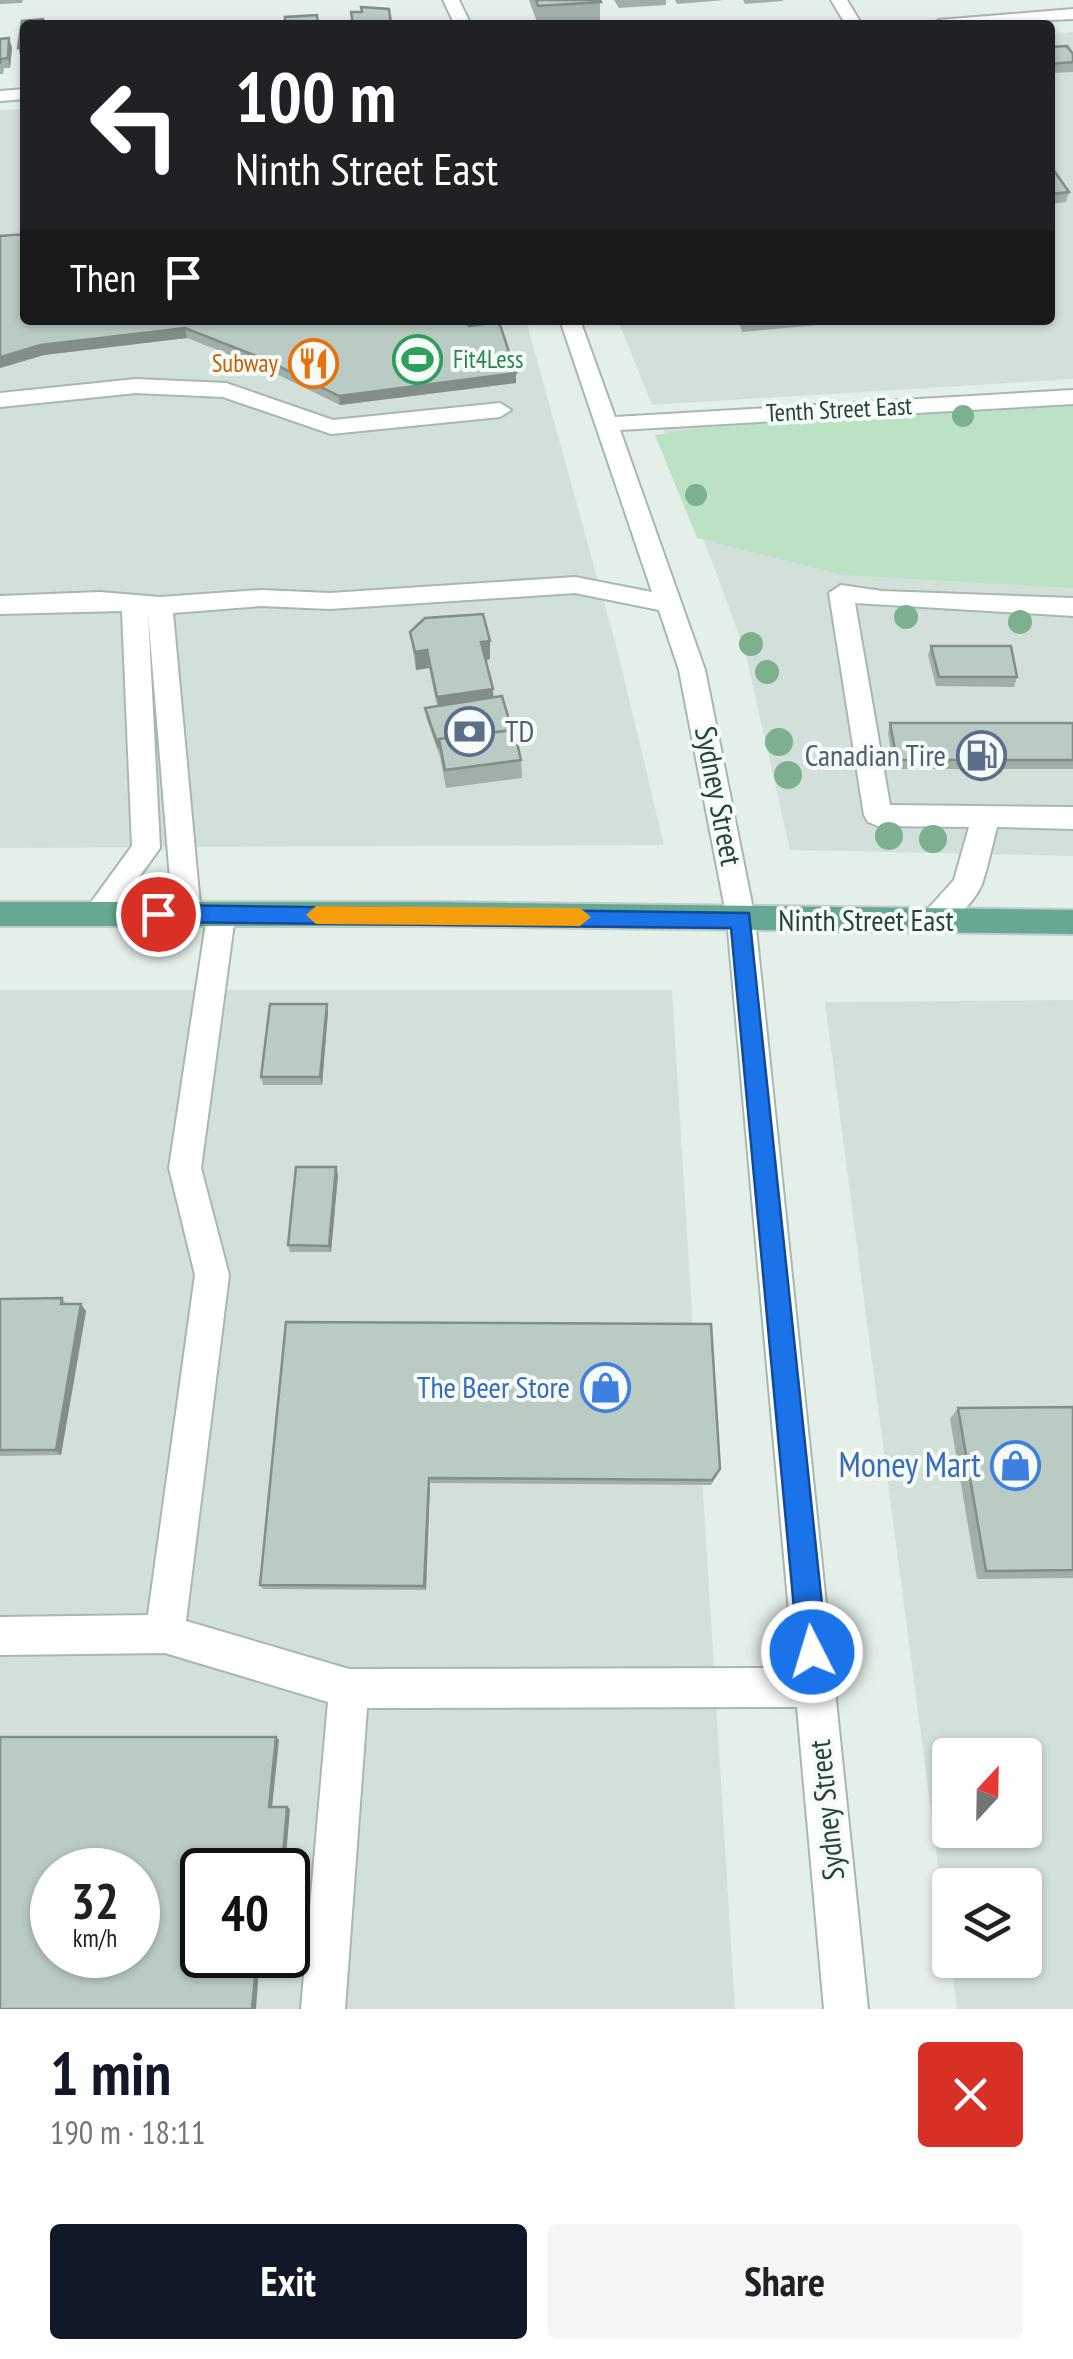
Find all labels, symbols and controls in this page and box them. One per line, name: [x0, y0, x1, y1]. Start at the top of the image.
text: 100 m: [235, 51, 396, 141]
icon: left: [70, 60, 200, 190]
text: Ninth Street East: [235, 139, 498, 197]
icon: arrive: [156, 250, 211, 305]
text: Then: [70, 253, 136, 302]
sports icon: Fit4Less: [392, 333, 444, 385]
restaurant icon: Subway: [287, 337, 339, 389]
place label: Fit4Less: [453, 343, 523, 375]
place label: Subway: [212, 347, 279, 379]
street label: Tenth Street East: [765, 389, 913, 429]
bank icon: TD: [444, 706, 496, 758]
place label: TD: [505, 711, 534, 750]
street label: Sydney Street: [687, 723, 752, 869]
fuel station icon: Canadian Tire: [955, 730, 1007, 782]
place label: Canadian Tire: [805, 735, 946, 774]
pin: [116, 872, 201, 957]
icon: arrive: [131, 887, 186, 942]
street label: Ninth Street East: [778, 900, 954, 939]
shop icon: The Beer Store: [579, 1362, 631, 1414]
place label: The Beer Store: [417, 1367, 570, 1406]
shop icon: Money Mart: [990, 1439, 1042, 1491]
place label: Money Mart: [838, 1441, 981, 1487]
position arrow: [760, 1600, 864, 1704]
street label: Sydney Street: [799, 1737, 852, 1882]
north arrow: [932, 1738, 1042, 1848]
map controls: [932, 1738, 1042, 1978]
speed limit sign: 40: [180, 1848, 310, 1978]
text: 32: [71, 1868, 119, 1933]
button: layers: [932, 1868, 1042, 1978]
text: km/h: [73, 1922, 117, 1954]
text: 1 min: [50, 2034, 171, 2112]
button: close: [918, 2042, 1023, 2147]
text: 190 m · 18:11: [50, 2111, 205, 2153]
button: Exit: [50, 2224, 527, 2339]
button: Share: [547, 2224, 1023, 2339]

